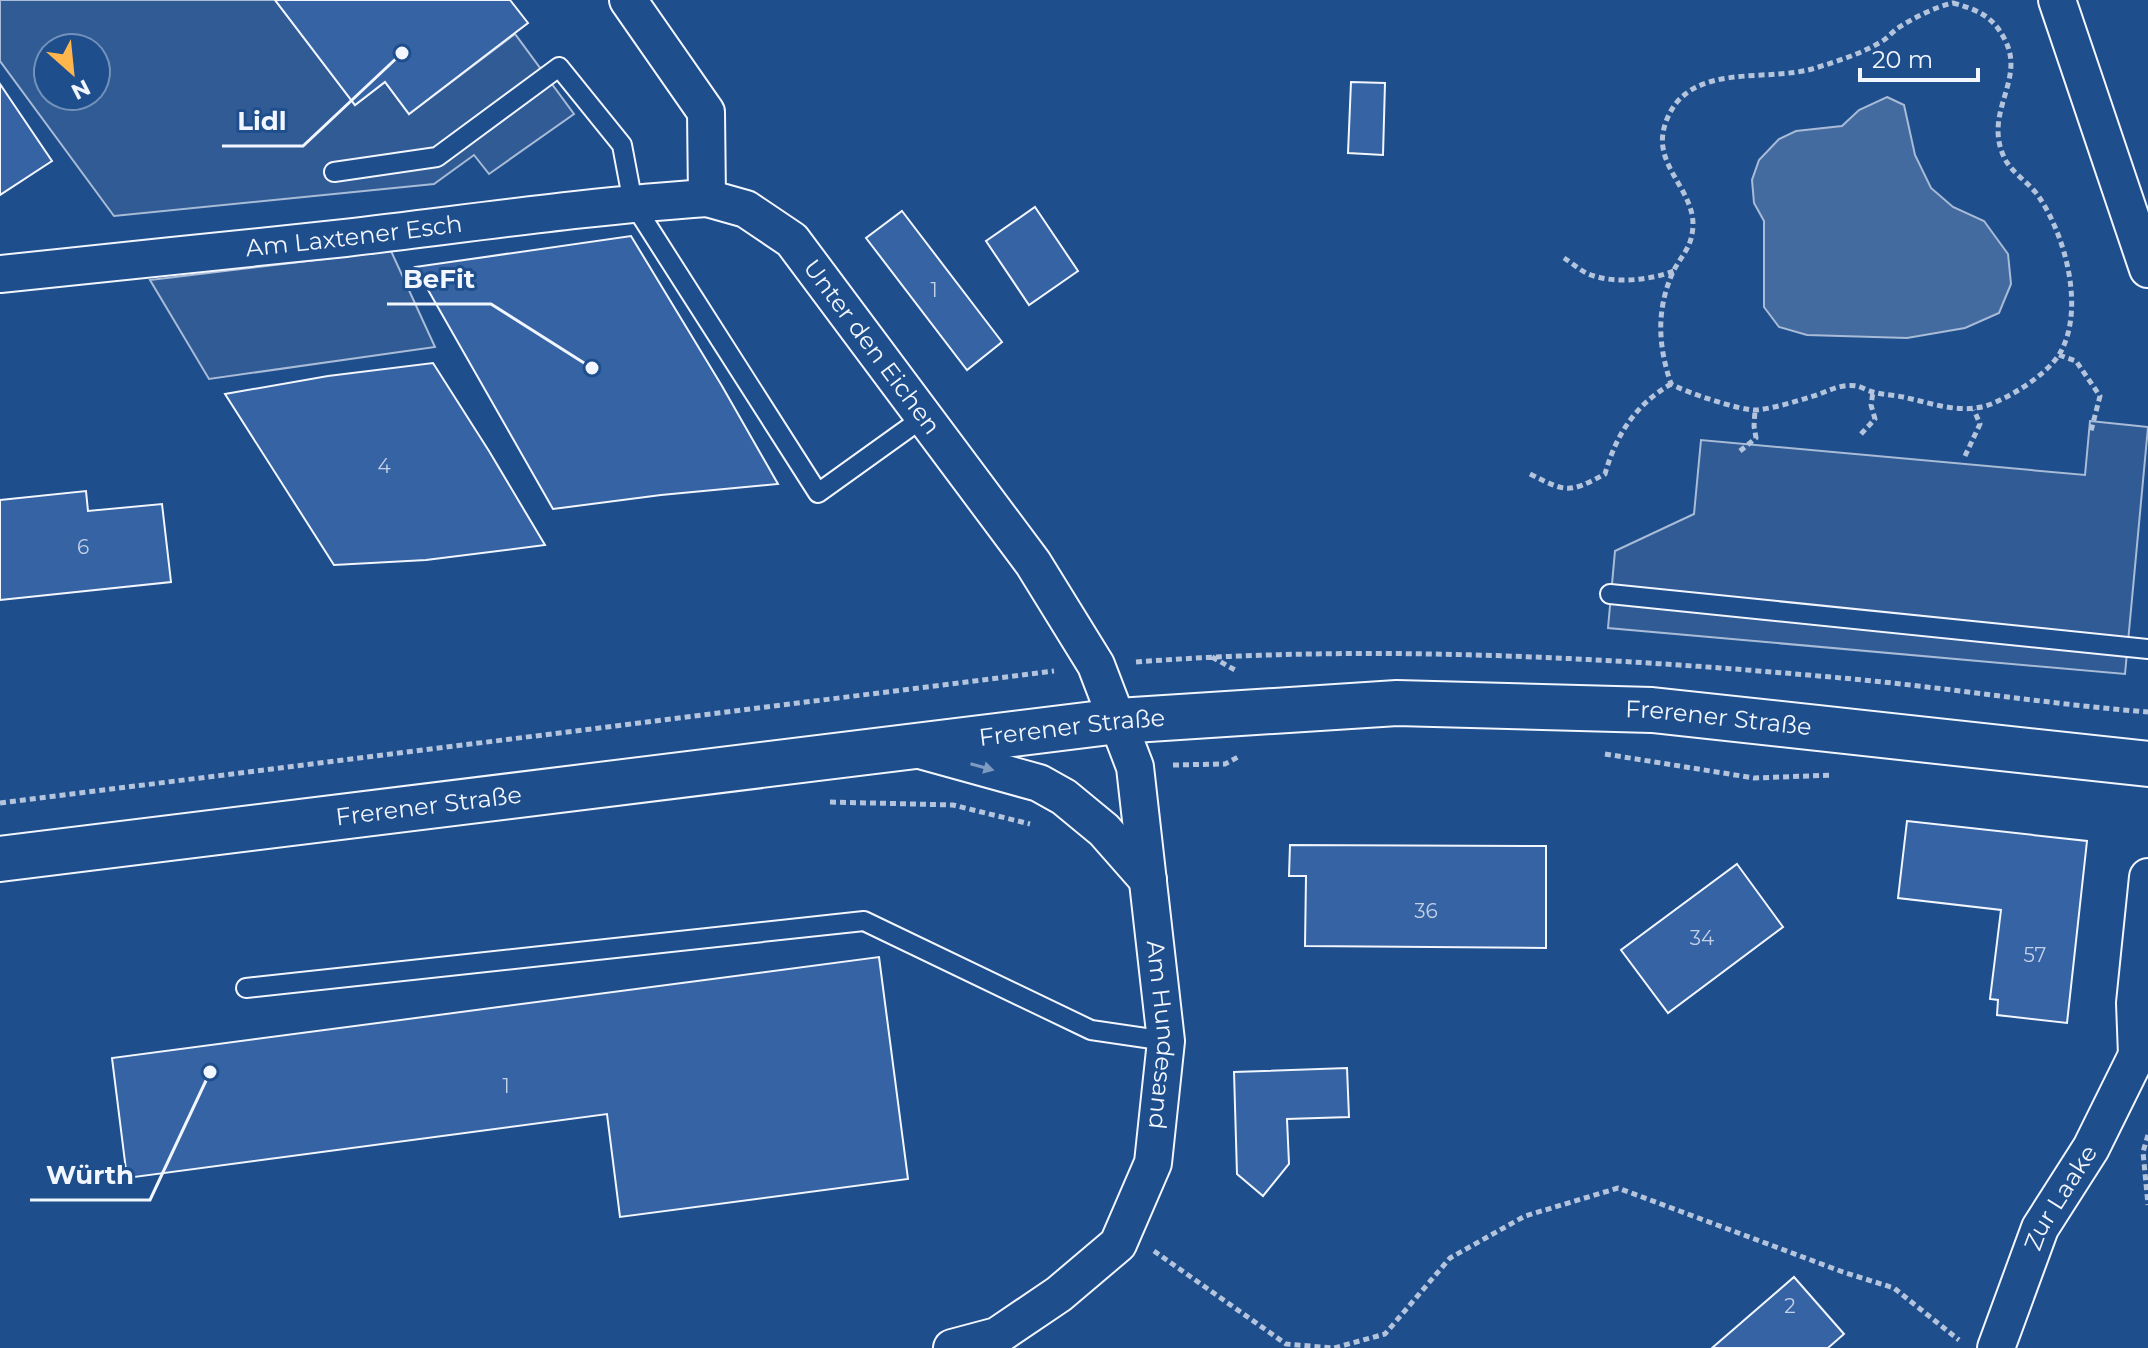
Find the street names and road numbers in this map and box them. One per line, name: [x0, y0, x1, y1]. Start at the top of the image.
street label: Am Laxtener Esch: [244, 209, 464, 263]
street label: Unter den Eichen: [798, 253, 947, 440]
street label: Frerener Straße: [1625, 694, 1813, 741]
street label: Frerener Straße: [977, 703, 1166, 752]
street label: Frerener Straße: [334, 780, 523, 831]
street label: Am Hundesand: [1141, 939, 1181, 1131]
street label: Zur Laake: [2018, 1140, 2103, 1254]

